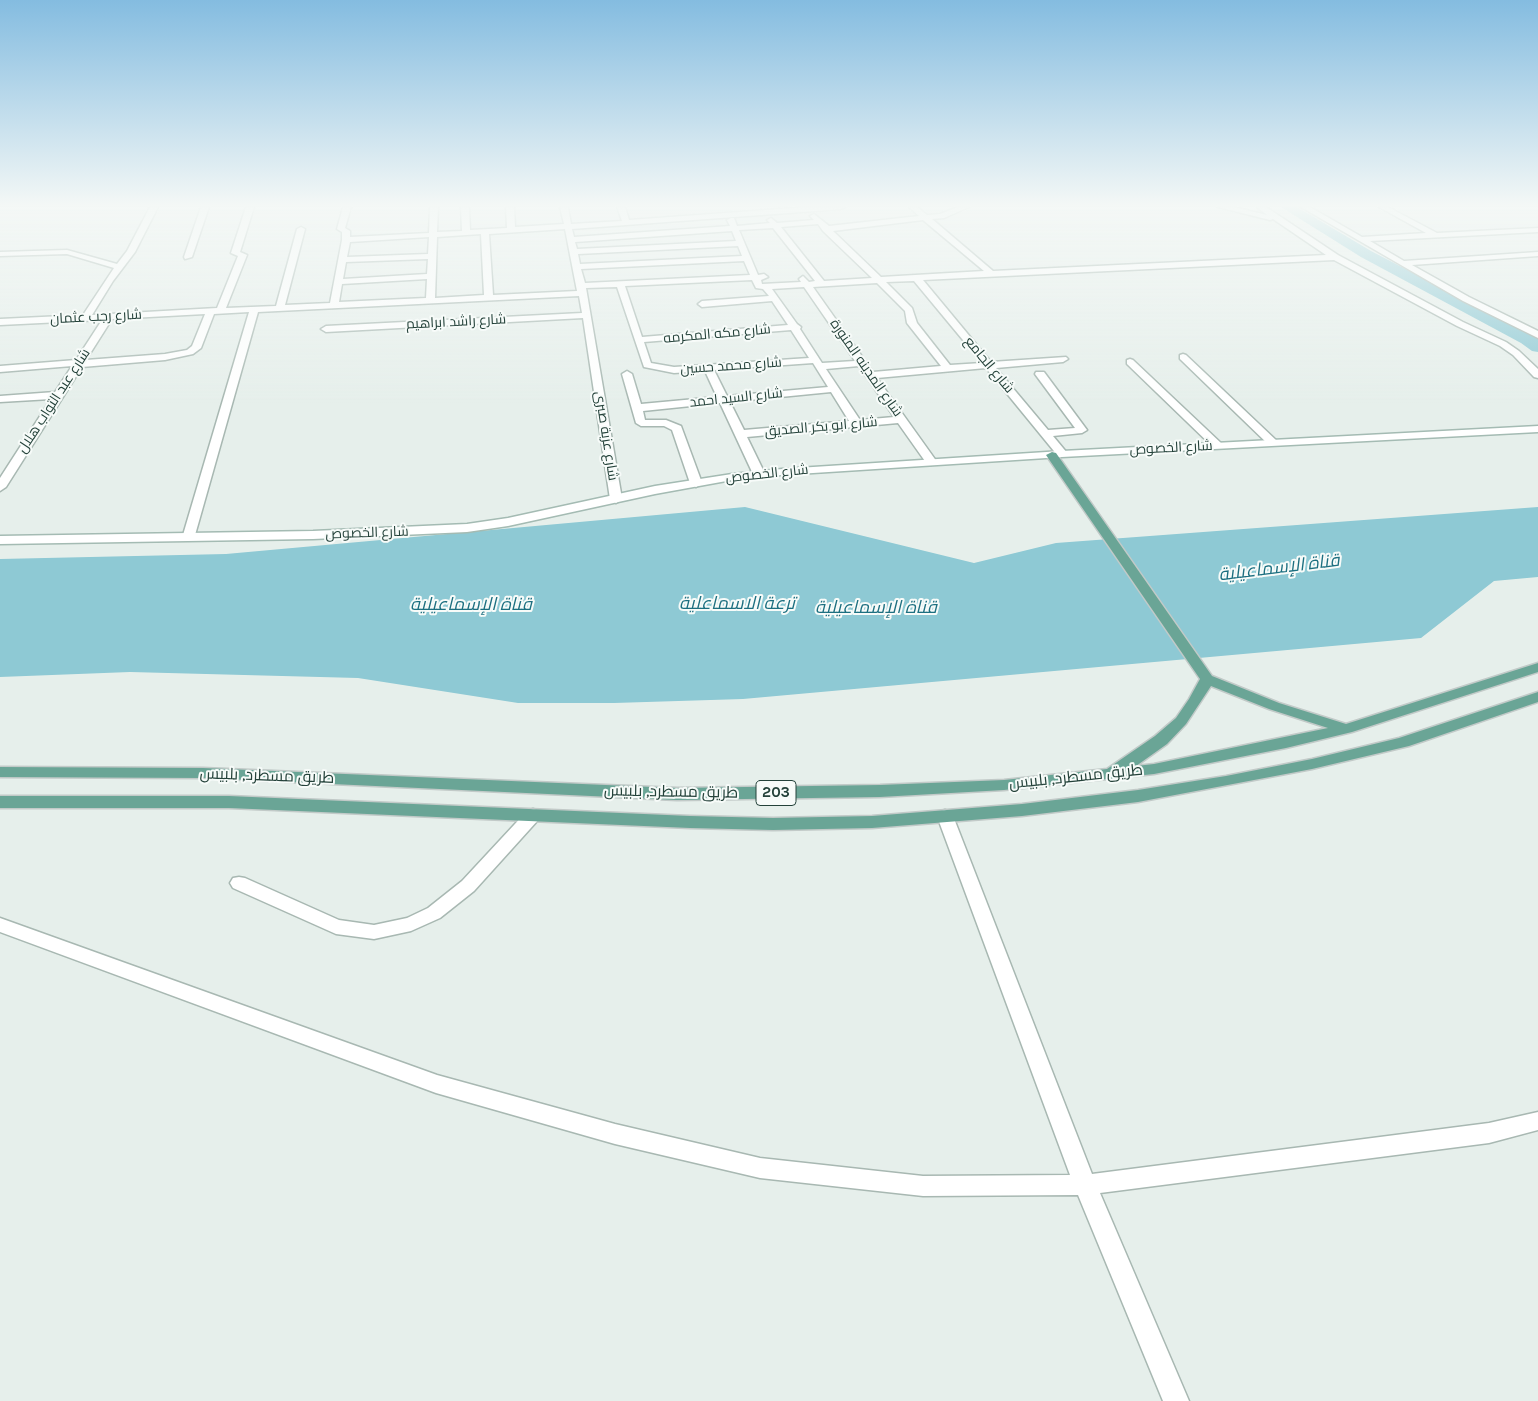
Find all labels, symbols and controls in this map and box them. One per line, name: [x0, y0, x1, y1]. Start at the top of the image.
street label: شارع رجب عثمان: [50, 306, 142, 328]
street label: شارع راشد ابراهيم: [406, 311, 506, 333]
street label: شارع المدينه المنورة: [826, 316, 906, 420]
street label: شارع مكه المكرمه: [663, 321, 771, 347]
street label: شارع الجامع: [961, 333, 1017, 397]
street label: شارع عبد التواب هلال: [14, 345, 94, 457]
street label: شارع محمد حسين: [680, 354, 782, 378]
street label: شارع السيد احمد: [689, 385, 783, 411]
street label: شارع عزبة صبرى: [591, 390, 621, 482]
street label: شارع ابو بكر الصديق: [764, 414, 878, 440]
street label: شارع الخصوص: [1129, 437, 1213, 459]
street label: شارع الخصوص: [725, 461, 809, 487]
street label: شارع الخصوص: [325, 523, 409, 543]
water label: قناة الإسماعيلية: [1217, 550, 1341, 586]
water label: ترعة الاسماعلية: [679, 593, 795, 615]
water label: قناة الإسماعيلية: [410, 594, 532, 616]
water label: قناة الإسماعيلية: [815, 597, 937, 619]
street label: طريق مسطرد, بلبيس: [1008, 760, 1144, 794]
street label: طريق مسطرد, بلبيس: [199, 764, 335, 788]
road number: 203: [756, 780, 796, 806]
street label: طريق مسطرد, بلبيس: [604, 781, 738, 803]

